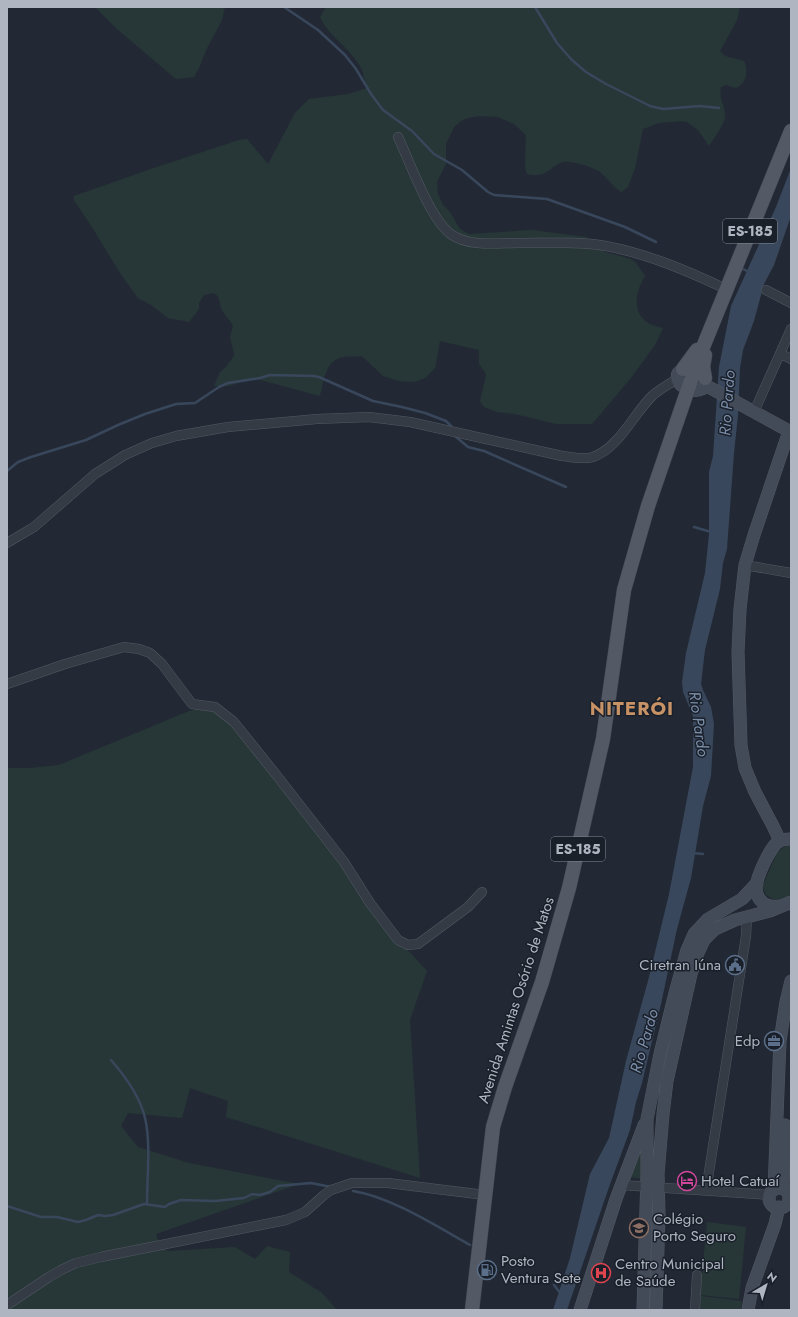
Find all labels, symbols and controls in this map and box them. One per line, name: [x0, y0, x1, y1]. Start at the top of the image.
road number: ES-185: [723, 219, 777, 243]
water label: Rio Pardo: [713, 369, 741, 437]
water label: Rio Pardo: [683, 690, 715, 759]
district label: NITERÓI: [590, 695, 674, 722]
road number: ES-185: [551, 837, 605, 861]
street label: Avenida Amintas Osório de Matos: [472, 894, 560, 1106]
place label: Ciretran Iúna: [639, 954, 721, 976]
public building icon: Ciretran Iúna: [724, 954, 746, 976]
water label: Rio Pardo: [624, 1006, 664, 1076]
place label: Edp: [735, 1030, 760, 1052]
office icon: Edp: [763, 1030, 785, 1052]
hotel icon: Hotel Catuaí: [676, 1170, 698, 1192]
place label: Hotel Catuaí: [701, 1170, 780, 1192]
place label: Colégio Porto Seguro: [653, 1208, 736, 1247]
school or university icon: Colégio Porto Seguro: [628, 1217, 650, 1239]
place label: Posto Ventura Sete: [501, 1250, 581, 1289]
place label: Centro Municipal de Saúde: [615, 1253, 724, 1292]
fuel station icon: Posto Ventura Sete: [476, 1259, 498, 1281]
hospital icon: Centro Municipal de Saúde: [590, 1262, 612, 1284]
north arrow: [746, 1265, 786, 1305]
text: N: [764, 1268, 781, 1286]

